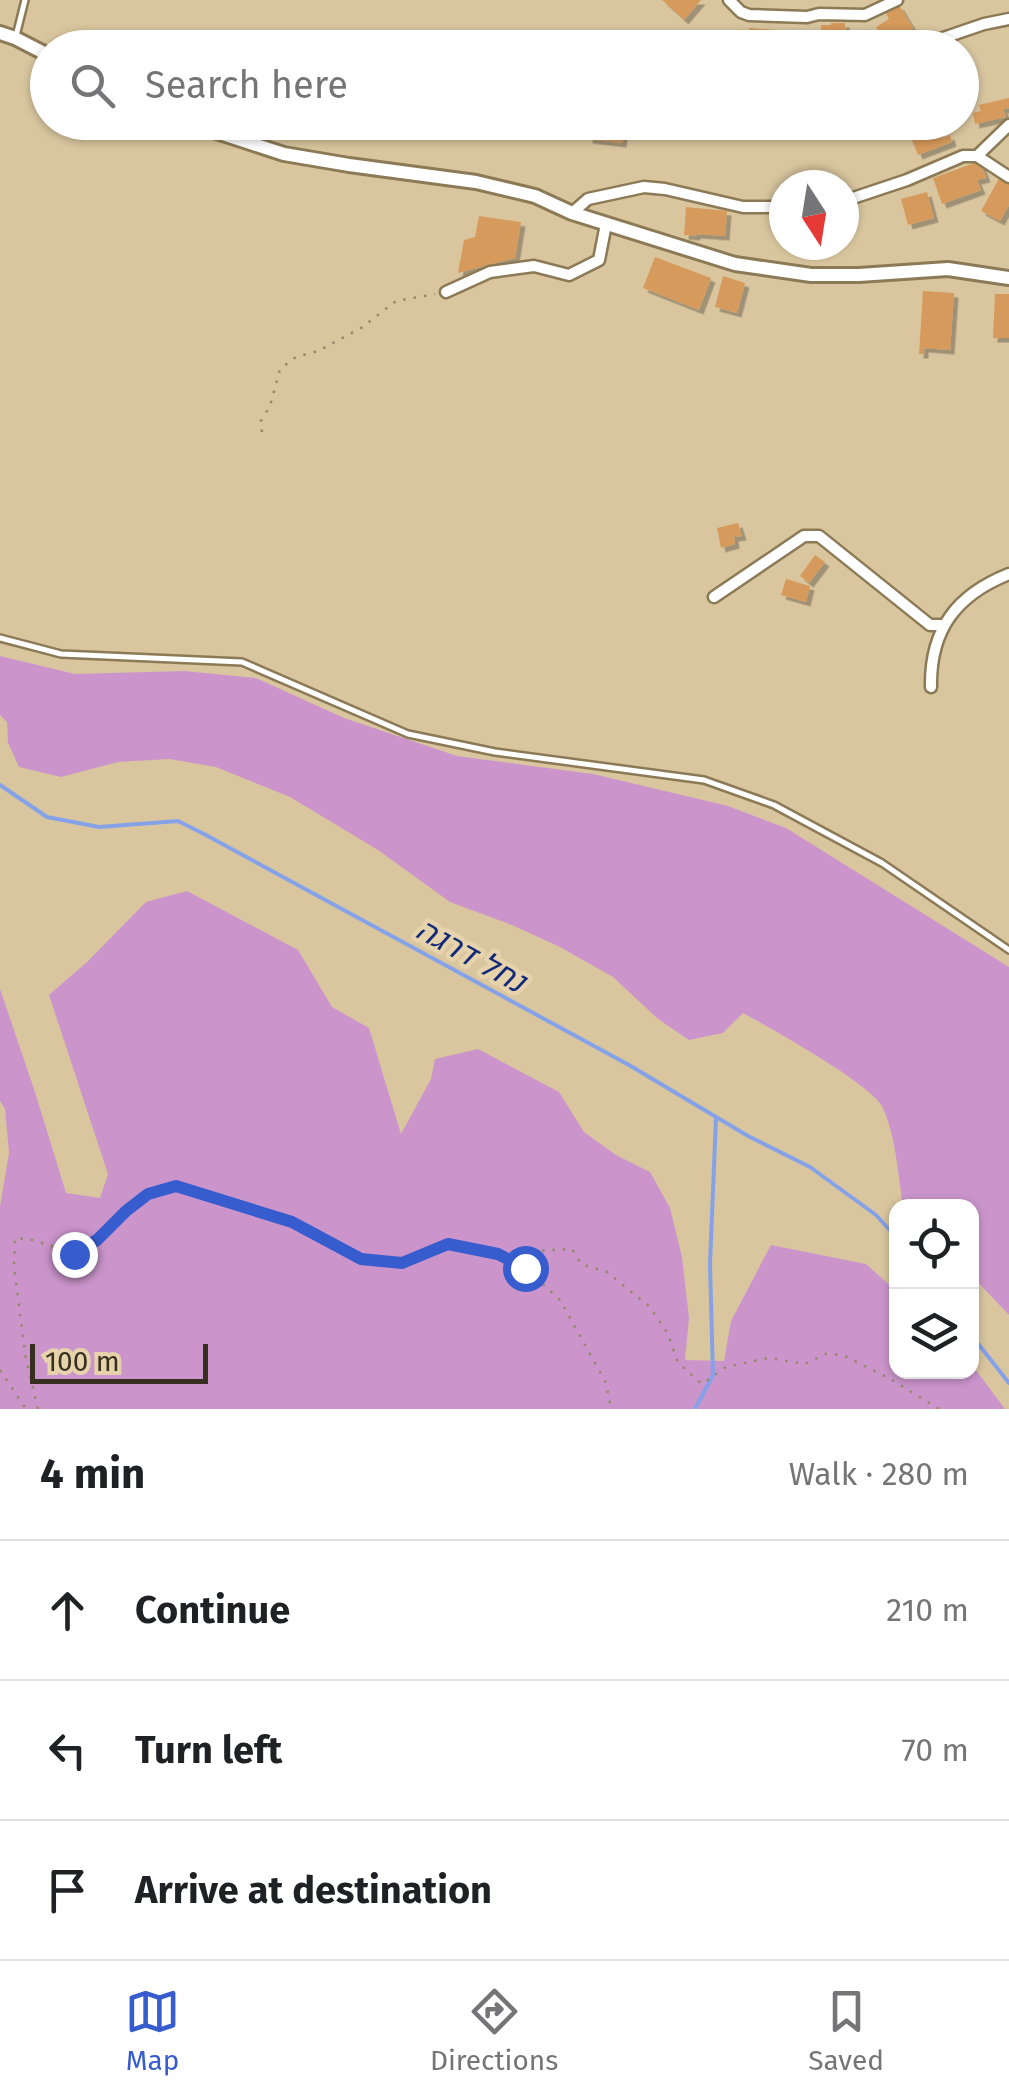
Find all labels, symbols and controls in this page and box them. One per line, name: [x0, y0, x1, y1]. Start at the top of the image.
search box: [30, 30, 979, 140]
icon: search: [65, 58, 120, 113]
text: Search here: [145, 62, 348, 108]
north arrow: [769, 170, 859, 260]
water label: נחל דרגה: [410, 909, 534, 1002]
map controls: [889, 1199, 979, 1379]
button: locate: [889, 1199, 979, 1289]
route end: [52, 1232, 98, 1278]
route start: [503, 1246, 549, 1292]
button: layers: [889, 1289, 979, 1379]
scale bar: [30, 1339, 208, 1384]
text: 100 m: [45, 1345, 120, 1378]
text: 4 min: [40, 1449, 145, 1499]
text: Walk · 280 m: [789, 1455, 969, 1493]
icon: ahead: [40, 1583, 95, 1638]
text: Continue: [135, 1587, 290, 1633]
text: 210 m: [886, 1591, 969, 1629]
icon: left: [40, 1723, 95, 1778]
text: Turn left: [135, 1727, 282, 1773]
text: 70 m: [901, 1731, 969, 1769]
icon: arrive: [40, 1863, 95, 1918]
text: Arrive at destination: [135, 1867, 492, 1913]
tab: Map: [125, 1984, 180, 2077]
tab: Directions: [430, 1984, 558, 2077]
tab: Saved: [808, 1984, 884, 2077]

